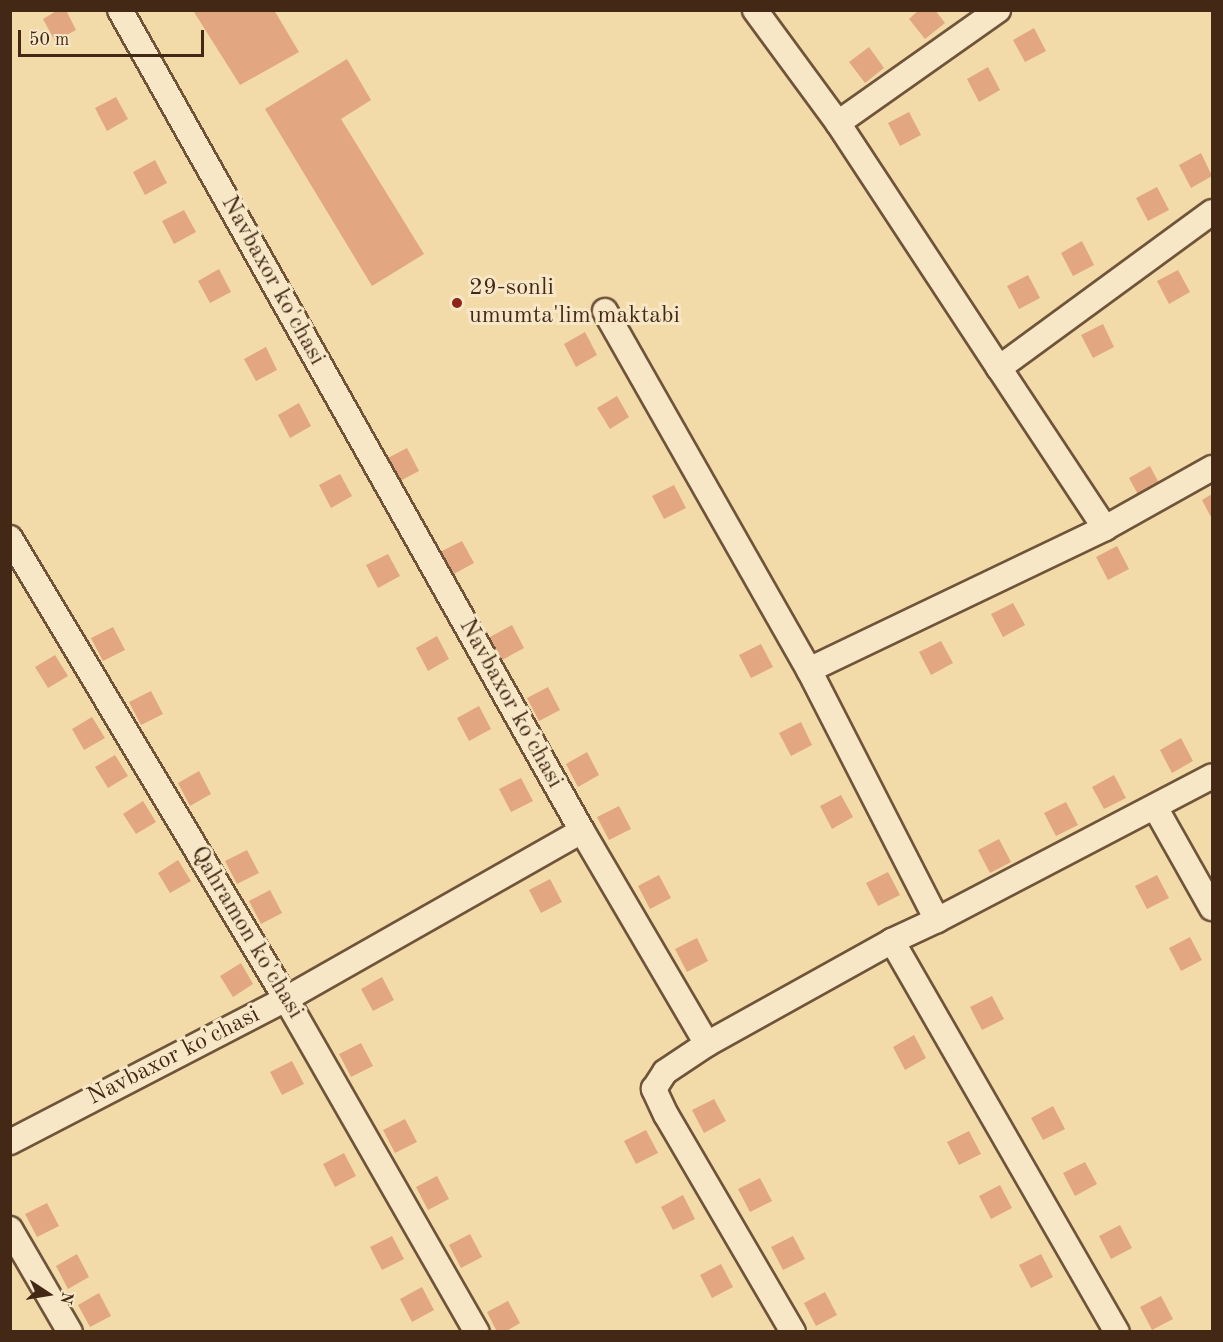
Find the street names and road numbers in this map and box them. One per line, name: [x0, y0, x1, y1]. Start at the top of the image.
street label: Navbaxor ko'chasi: [214, 191, 330, 371]
street label: Navbaxor ko'chasi: [452, 614, 568, 794]
street label: Qahramon ko'chasi: [183, 841, 309, 1025]
street label: Navbaxor ko'chasi: [83, 1001, 265, 1113]

